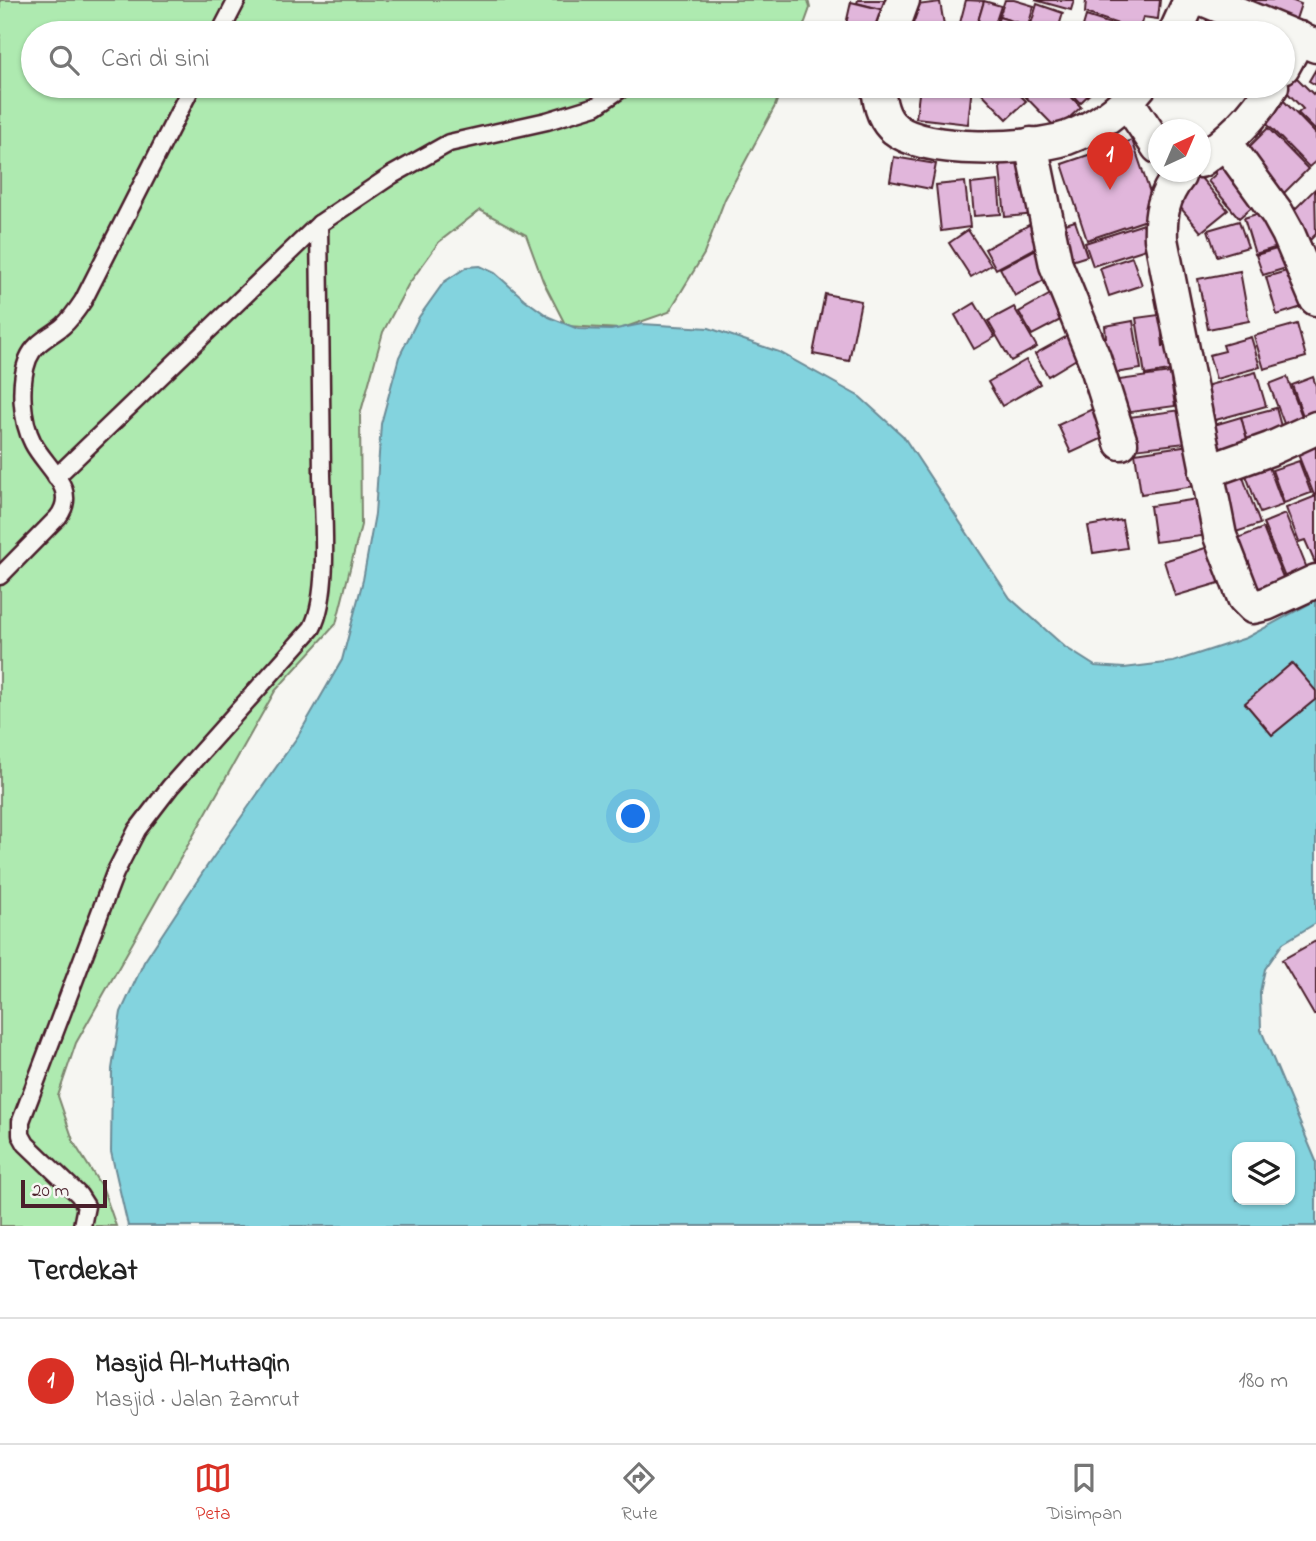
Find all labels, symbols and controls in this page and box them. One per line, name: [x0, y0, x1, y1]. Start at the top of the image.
search box: [21, 21, 1295, 98]
icon: search: [45, 41, 83, 79]
text: Cari di sini: [101, 41, 210, 79]
north arrow: [1148, 119, 1211, 182]
pin: 1: [1087, 132, 1133, 190]
your location: [616, 799, 650, 833]
map controls: [1232, 1142, 1295, 1205]
button: layers: [1232, 1142, 1295, 1205]
scale bar: [21, 1177, 107, 1209]
text: 20 m: [32, 1178, 69, 1205]
text: Terdekat: [28, 1250, 138, 1294]
text: Masjid Al-Muttaqin: [95, 1346, 290, 1384]
text: 1: [47, 1365, 55, 1398]
text: 180 m: [1239, 1365, 1288, 1398]
text: Masjid · Jalan Zamrut: [95, 1384, 299, 1417]
tab: Peta: [194, 1459, 232, 1528]
tab: Rute: [620, 1459, 658, 1528]
tab: Disimpan: [1047, 1459, 1122, 1528]

